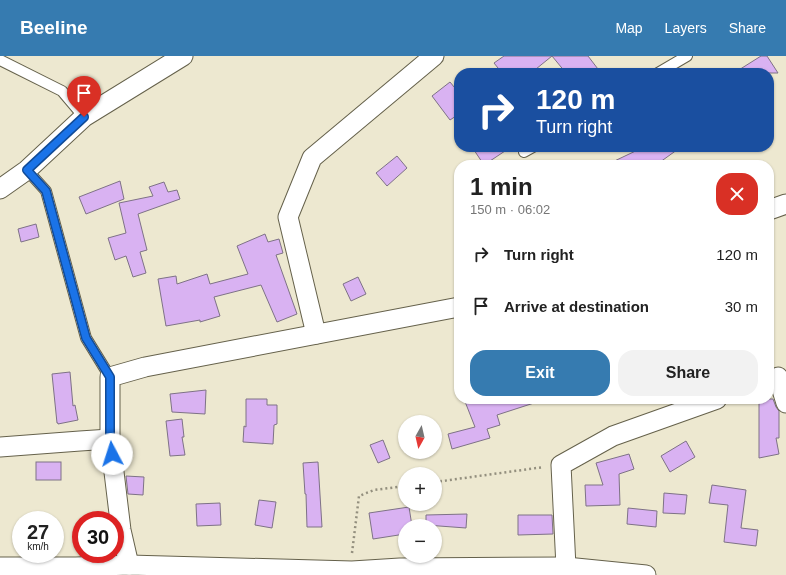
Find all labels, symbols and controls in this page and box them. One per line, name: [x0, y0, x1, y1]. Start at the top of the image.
text: Beeline: [20, 17, 88, 38]
text: Map: [615, 20, 643, 36]
text: Layers: [665, 20, 707, 36]
text: Share: [729, 20, 766, 36]
pin: [67, 76, 101, 117]
icon: arrive: [73, 82, 95, 104]
icon: right: [470, 84, 522, 136]
text: 120 m: [536, 84, 615, 115]
text: Turn right: [536, 117, 612, 137]
text: 1 min: [470, 173, 533, 200]
button: close: [716, 173, 758, 215]
text: 150 m · 06:02: [470, 202, 550, 217]
icon: right: [470, 243, 492, 265]
text: Turn right: [504, 246, 574, 263]
text: 120 m: [716, 246, 758, 263]
icon: arrive: [470, 295, 492, 317]
text: Arrive at destination: [504, 298, 649, 315]
text: 30 m: [725, 298, 758, 315]
button: Exit: [470, 350, 610, 396]
button: Share: [618, 350, 758, 396]
north arrow: [398, 415, 442, 459]
map controls: [398, 415, 442, 563]
position arrow: [91, 433, 133, 475]
button: +: [398, 467, 442, 511]
speed limit sign: 30: [72, 511, 124, 563]
button: −: [398, 519, 442, 563]
text: 27: [27, 521, 49, 543]
text: km/h: [27, 541, 49, 552]

